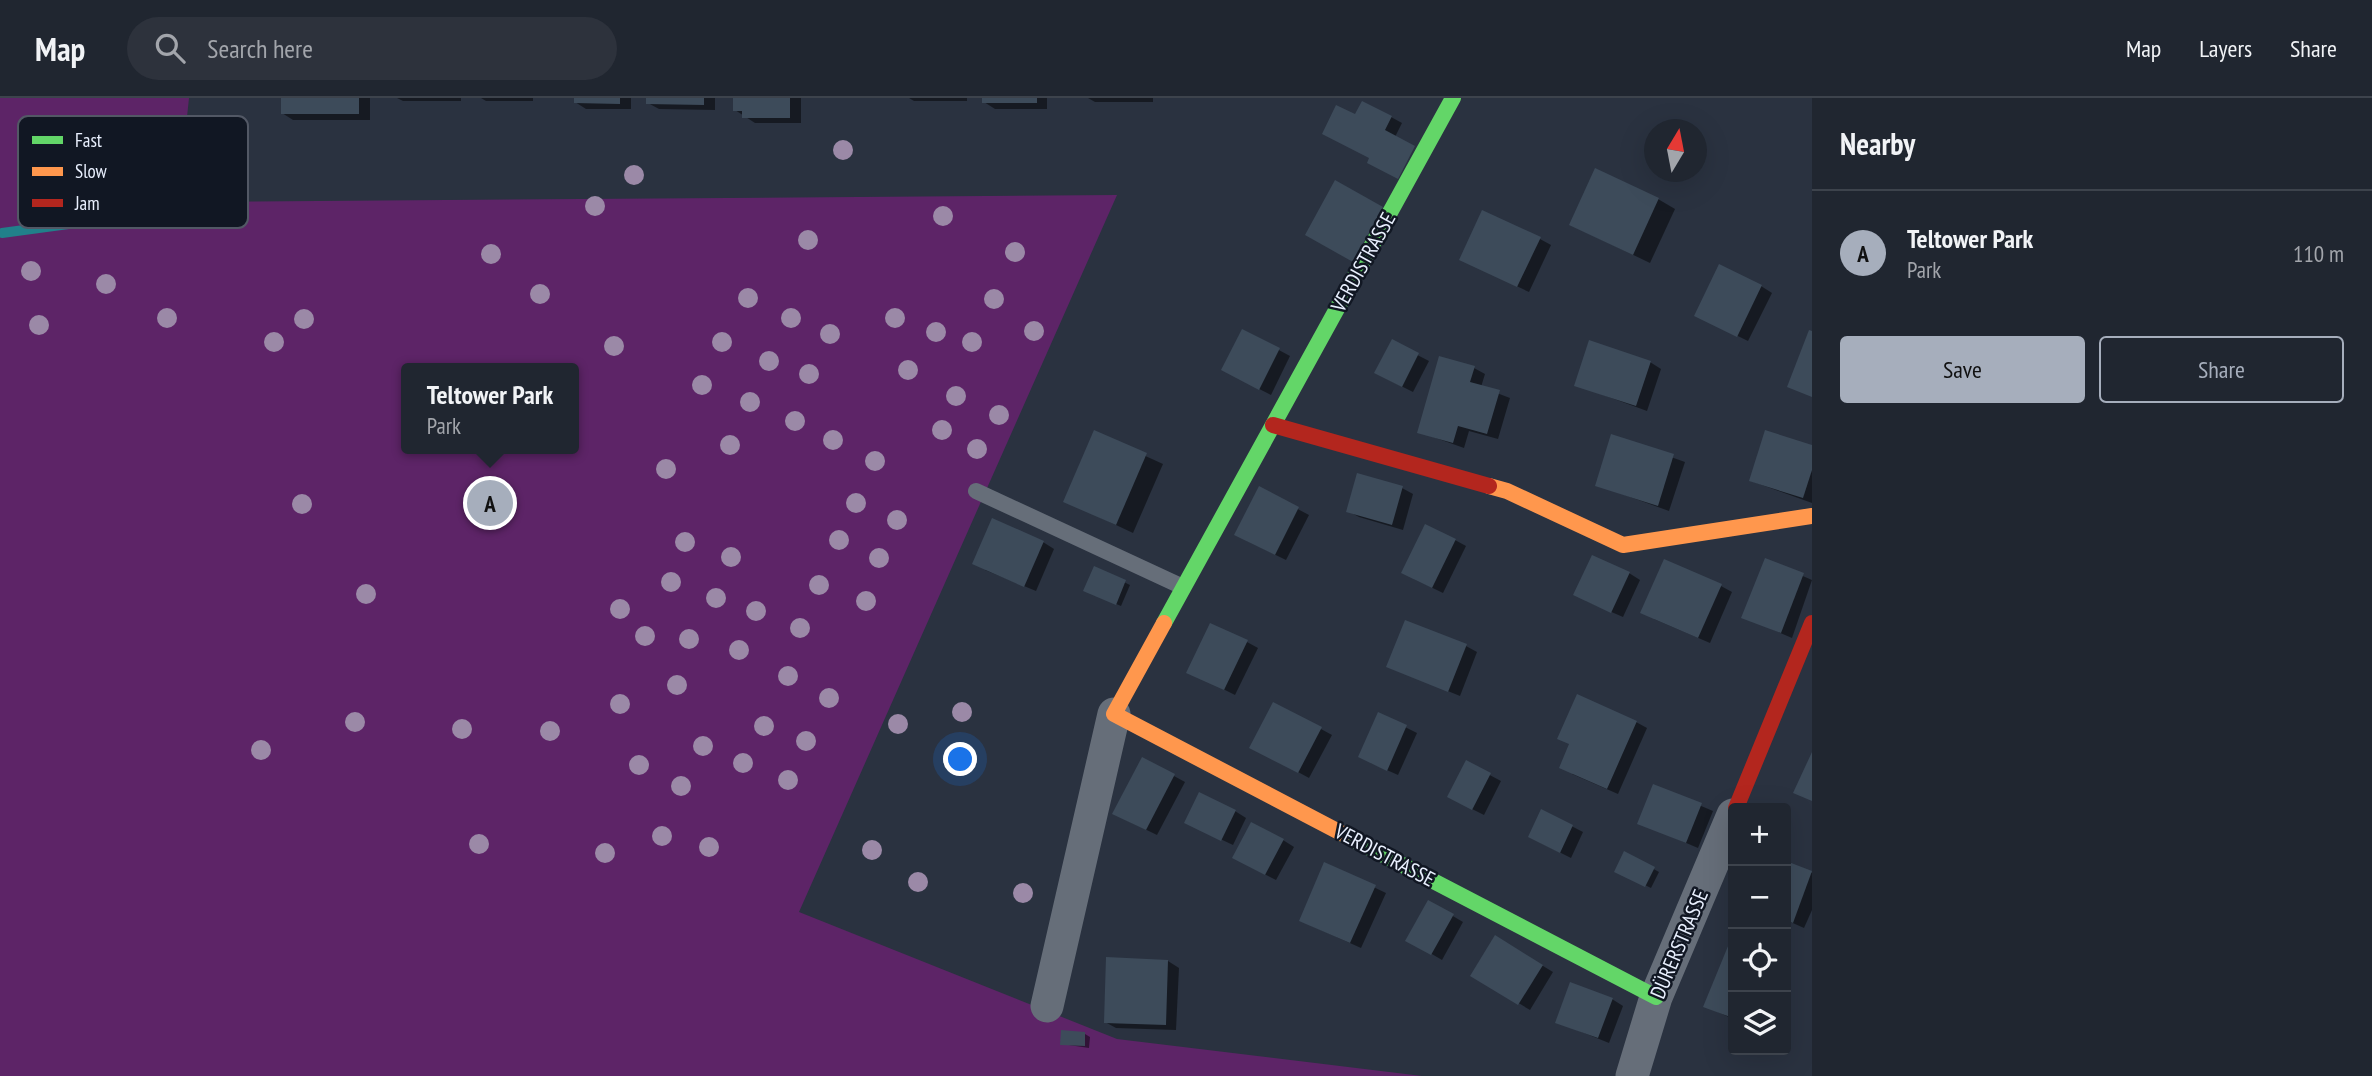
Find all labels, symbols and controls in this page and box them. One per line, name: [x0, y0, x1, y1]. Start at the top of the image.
search box: [127, 17, 617, 80]
text: Map: [35, 27, 85, 70]
icon: search: [151, 29, 189, 67]
text: Search here: [207, 32, 313, 65]
text: Map: [2126, 33, 2161, 64]
text: Layers: [2199, 33, 2252, 64]
text: Share: [2290, 33, 2337, 64]
legend: [18, 116, 248, 228]
north arrow: [1644, 119, 1707, 182]
text: Nearby: [1840, 124, 1915, 163]
text: Fast: [75, 128, 103, 152]
text: Slow: [75, 159, 108, 183]
text: Jam: [74, 191, 100, 215]
street label: VERDISTRASSE: [1324, 208, 1401, 317]
text: Teltower Park: [1907, 222, 2033, 255]
text: A: [1857, 239, 1869, 268]
text: 110 m: [2293, 239, 2344, 268]
text: Park: [1907, 255, 1941, 284]
button: Save: [1840, 336, 2085, 403]
button: Share: [2099, 336, 2344, 403]
popup: [401, 363, 579, 454]
text: Teltower Park: [427, 378, 553, 411]
text: Park: [427, 411, 461, 440]
pin: A: [467, 477, 513, 529]
your location: [943, 742, 977, 776]
map controls: [1728, 803, 1791, 1055]
button: +: [1728, 803, 1791, 866]
street label: VERDISTRASSE: [1329, 817, 1440, 893]
button: −: [1728, 866, 1791, 929]
street label: DÜRERSTRASSE: [1644, 885, 1714, 1003]
button: locate: [1728, 929, 1791, 992]
button: layers: [1728, 992, 1791, 1055]

